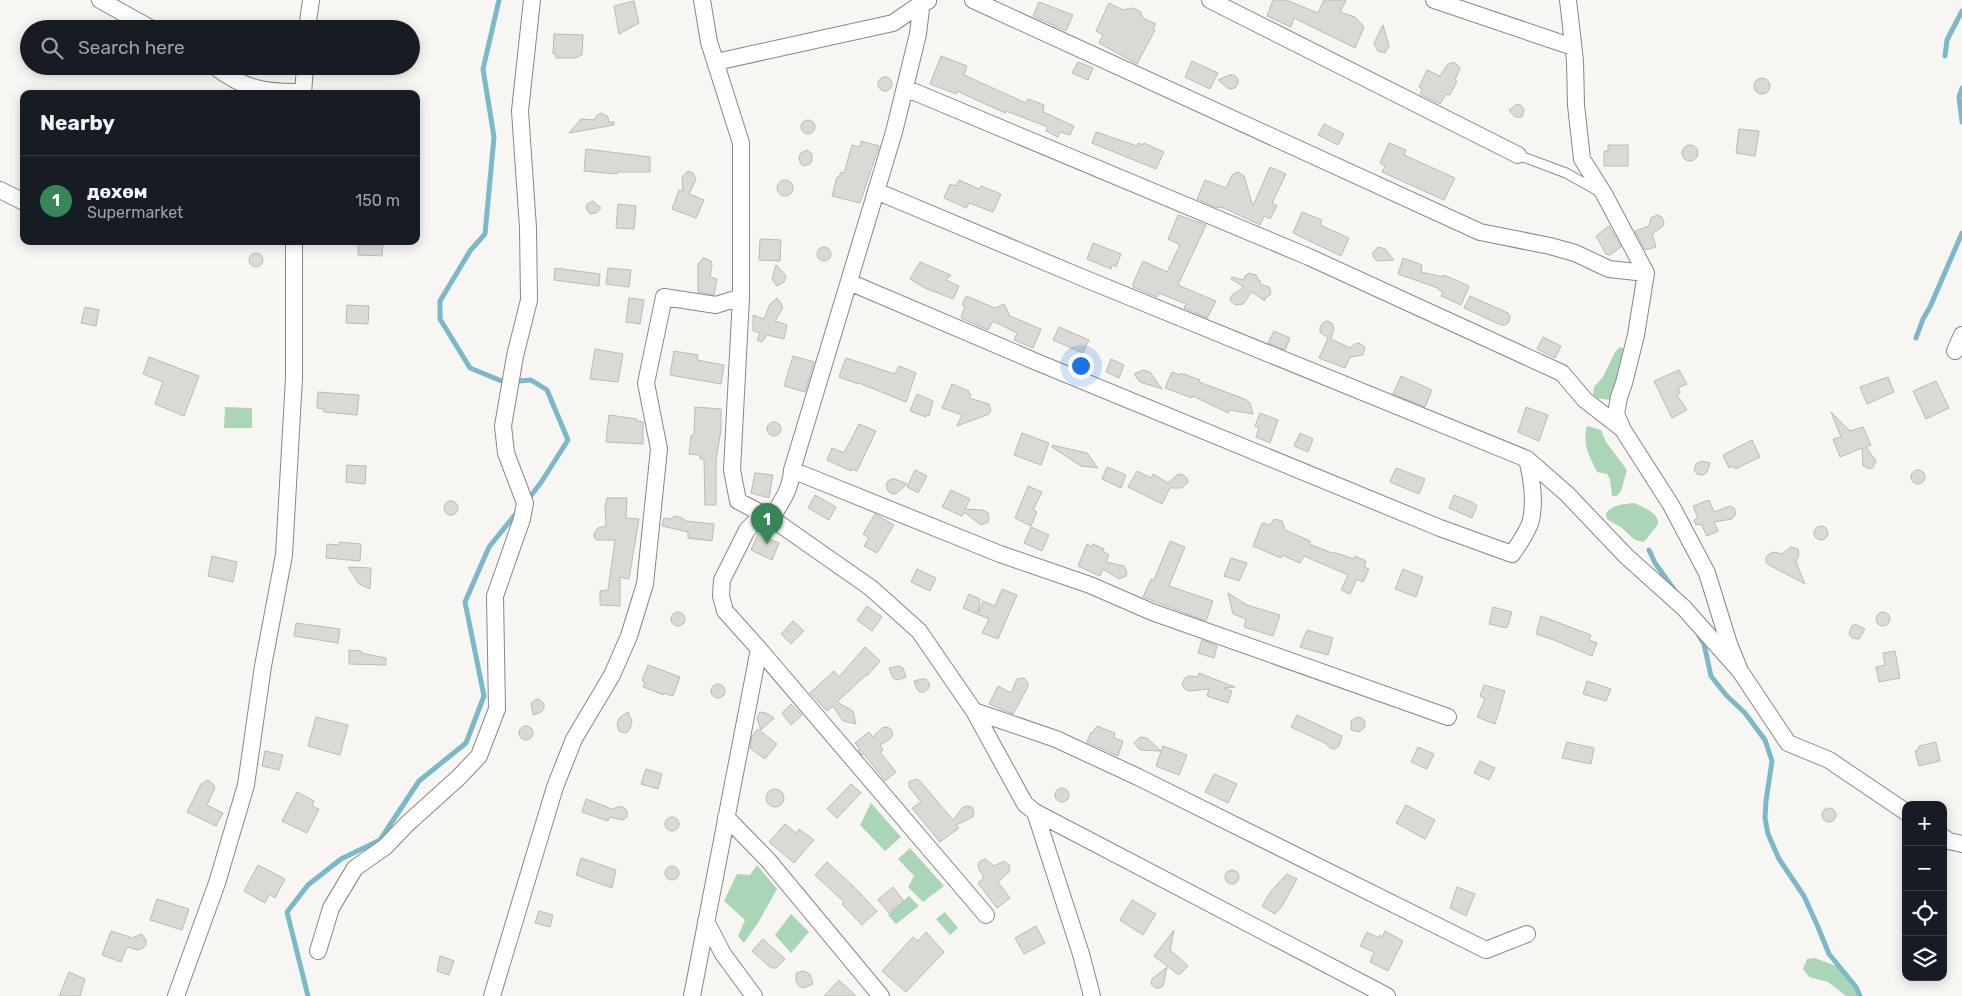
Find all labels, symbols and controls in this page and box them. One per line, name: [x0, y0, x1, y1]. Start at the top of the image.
search box: [20, 20, 420, 75]
icon: search: [38, 34, 66, 62]
text: Search here: [78, 36, 185, 59]
text: Nearby: [40, 110, 115, 135]
text: дөхөм: [87, 180, 148, 203]
text: 1: [52, 191, 60, 210]
text: 150 m: [355, 191, 400, 210]
text: Supermarket: [87, 203, 183, 222]
your location: [1068, 353, 1094, 379]
pin: 1: [751, 503, 783, 544]
map controls: [1902, 801, 1947, 981]
button: +: [1902, 801, 1947, 846]
button: −: [1902, 846, 1947, 891]
button: locate: [1902, 891, 1947, 936]
button: layers: [1902, 936, 1947, 981]

